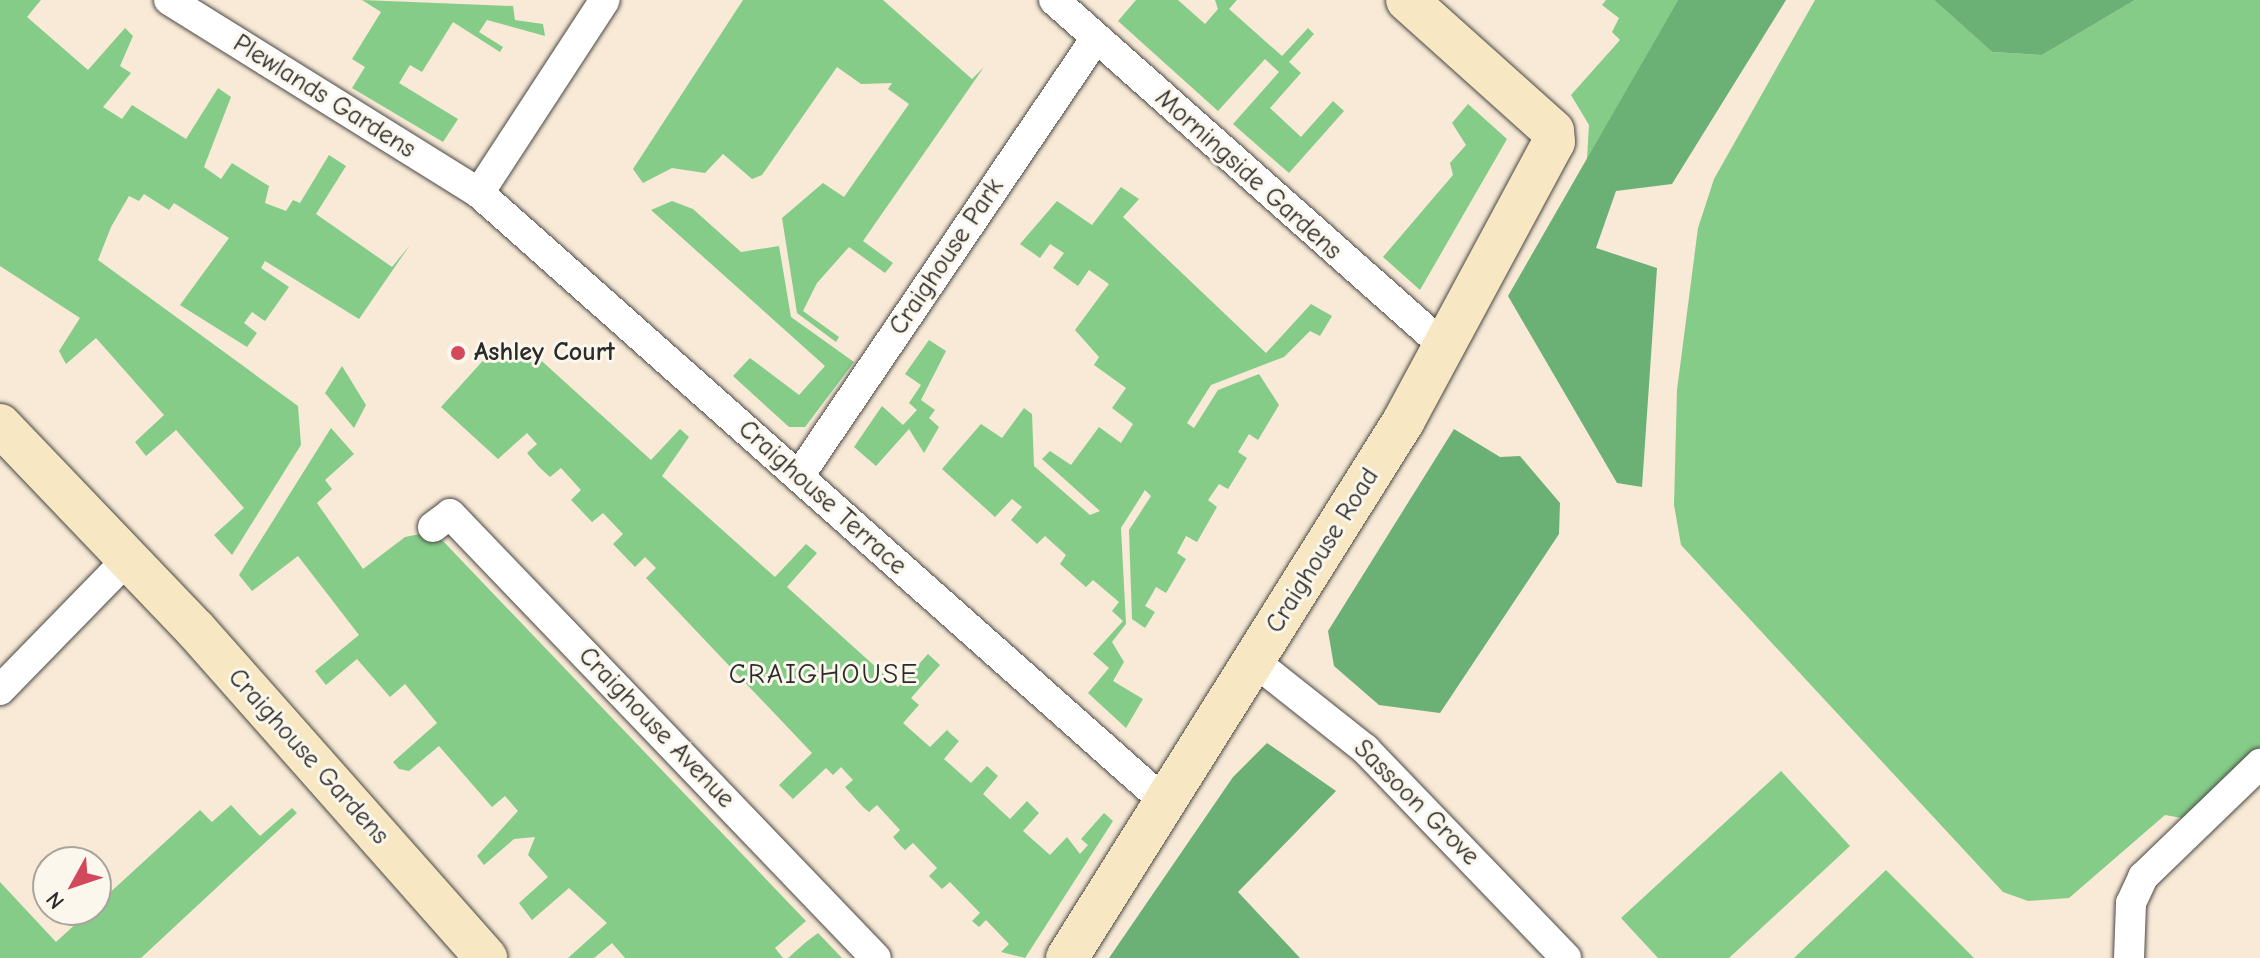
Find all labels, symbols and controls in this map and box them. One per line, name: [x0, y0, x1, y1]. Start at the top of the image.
street label: Plewlands Gardens: [227, 28, 421, 166]
street label: Morningside Gardens: [1148, 83, 1348, 267]
street label: Craighouse Park: [883, 173, 1011, 341]
place label: Ashley Court: [474, 337, 615, 369]
marker: Ashley Court: [449, 344, 467, 362]
street label: Craighouse Terrace: [731, 414, 913, 582]
street label: Craighouse Road: [1260, 463, 1386, 639]
street label: Craighouse Avenue: [571, 641, 741, 815]
district label: CRAIGHOUSE: [729, 657, 919, 691]
street label: Craighouse Gardens: [221, 663, 395, 851]
street label: Sassoon Grove: [1347, 734, 1485, 872]
north arrow: [32, 846, 112, 926]
text: N: [41, 886, 70, 914]

